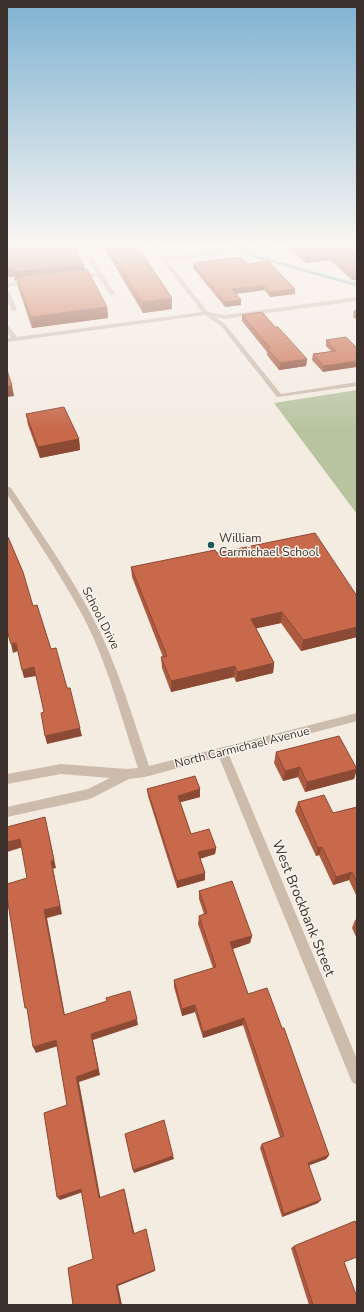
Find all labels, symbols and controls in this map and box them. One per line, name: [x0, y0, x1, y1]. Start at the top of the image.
place label: William Carmichael School: [219, 530, 319, 560]
marker: William Carmichael School: [206, 540, 216, 550]
street label: School Drive: [78, 584, 124, 652]
street label: North Carmichael Avenue: [173, 722, 311, 772]
street label: West Brockbank Street: [268, 837, 340, 979]

